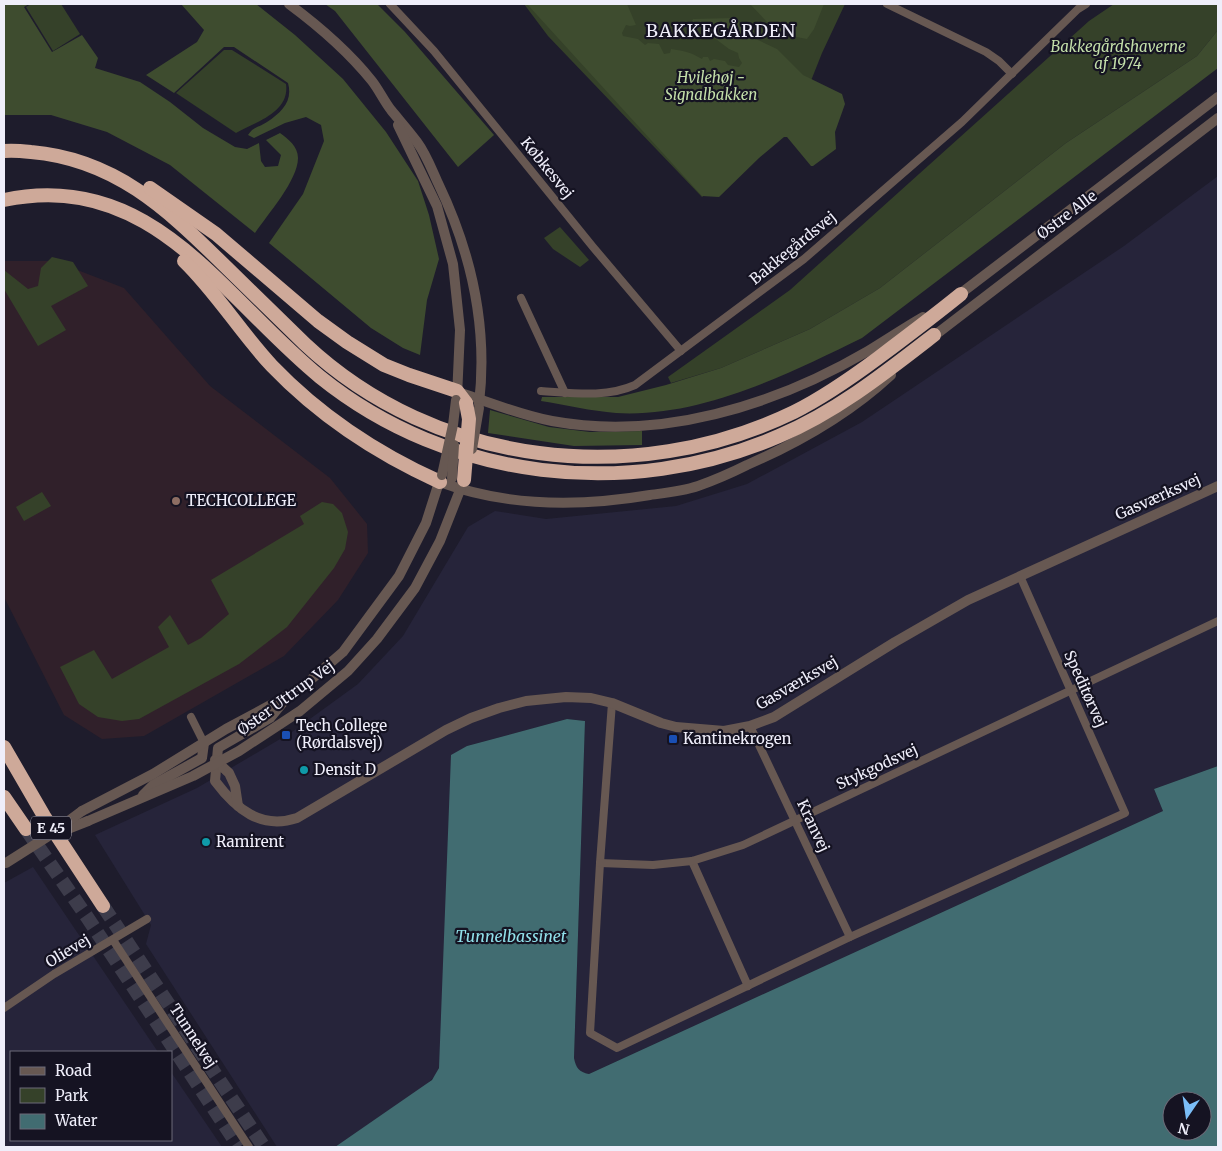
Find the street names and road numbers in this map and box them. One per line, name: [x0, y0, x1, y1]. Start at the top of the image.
street label: Købkesvej: [517, 133, 578, 202]
street label: Østre Alle: [1033, 186, 1100, 243]
street label: Bakkegårdsvej: [746, 207, 840, 288]
street label: Gasværksvej: [1112, 469, 1203, 524]
street label: Speditørvej: [1060, 647, 1111, 730]
street label: Gasværksvej: [752, 651, 841, 714]
street label: Øster Uttrup Vej: [234, 656, 338, 739]
street label: Stykgodsvej: [833, 739, 921, 794]
street label: Kranvej: [793, 796, 834, 855]
road number: E 45: [31, 816, 71, 840]
street label: Olievej: [42, 930, 94, 971]
street label: Tunnelvej: [166, 1000, 221, 1071]

